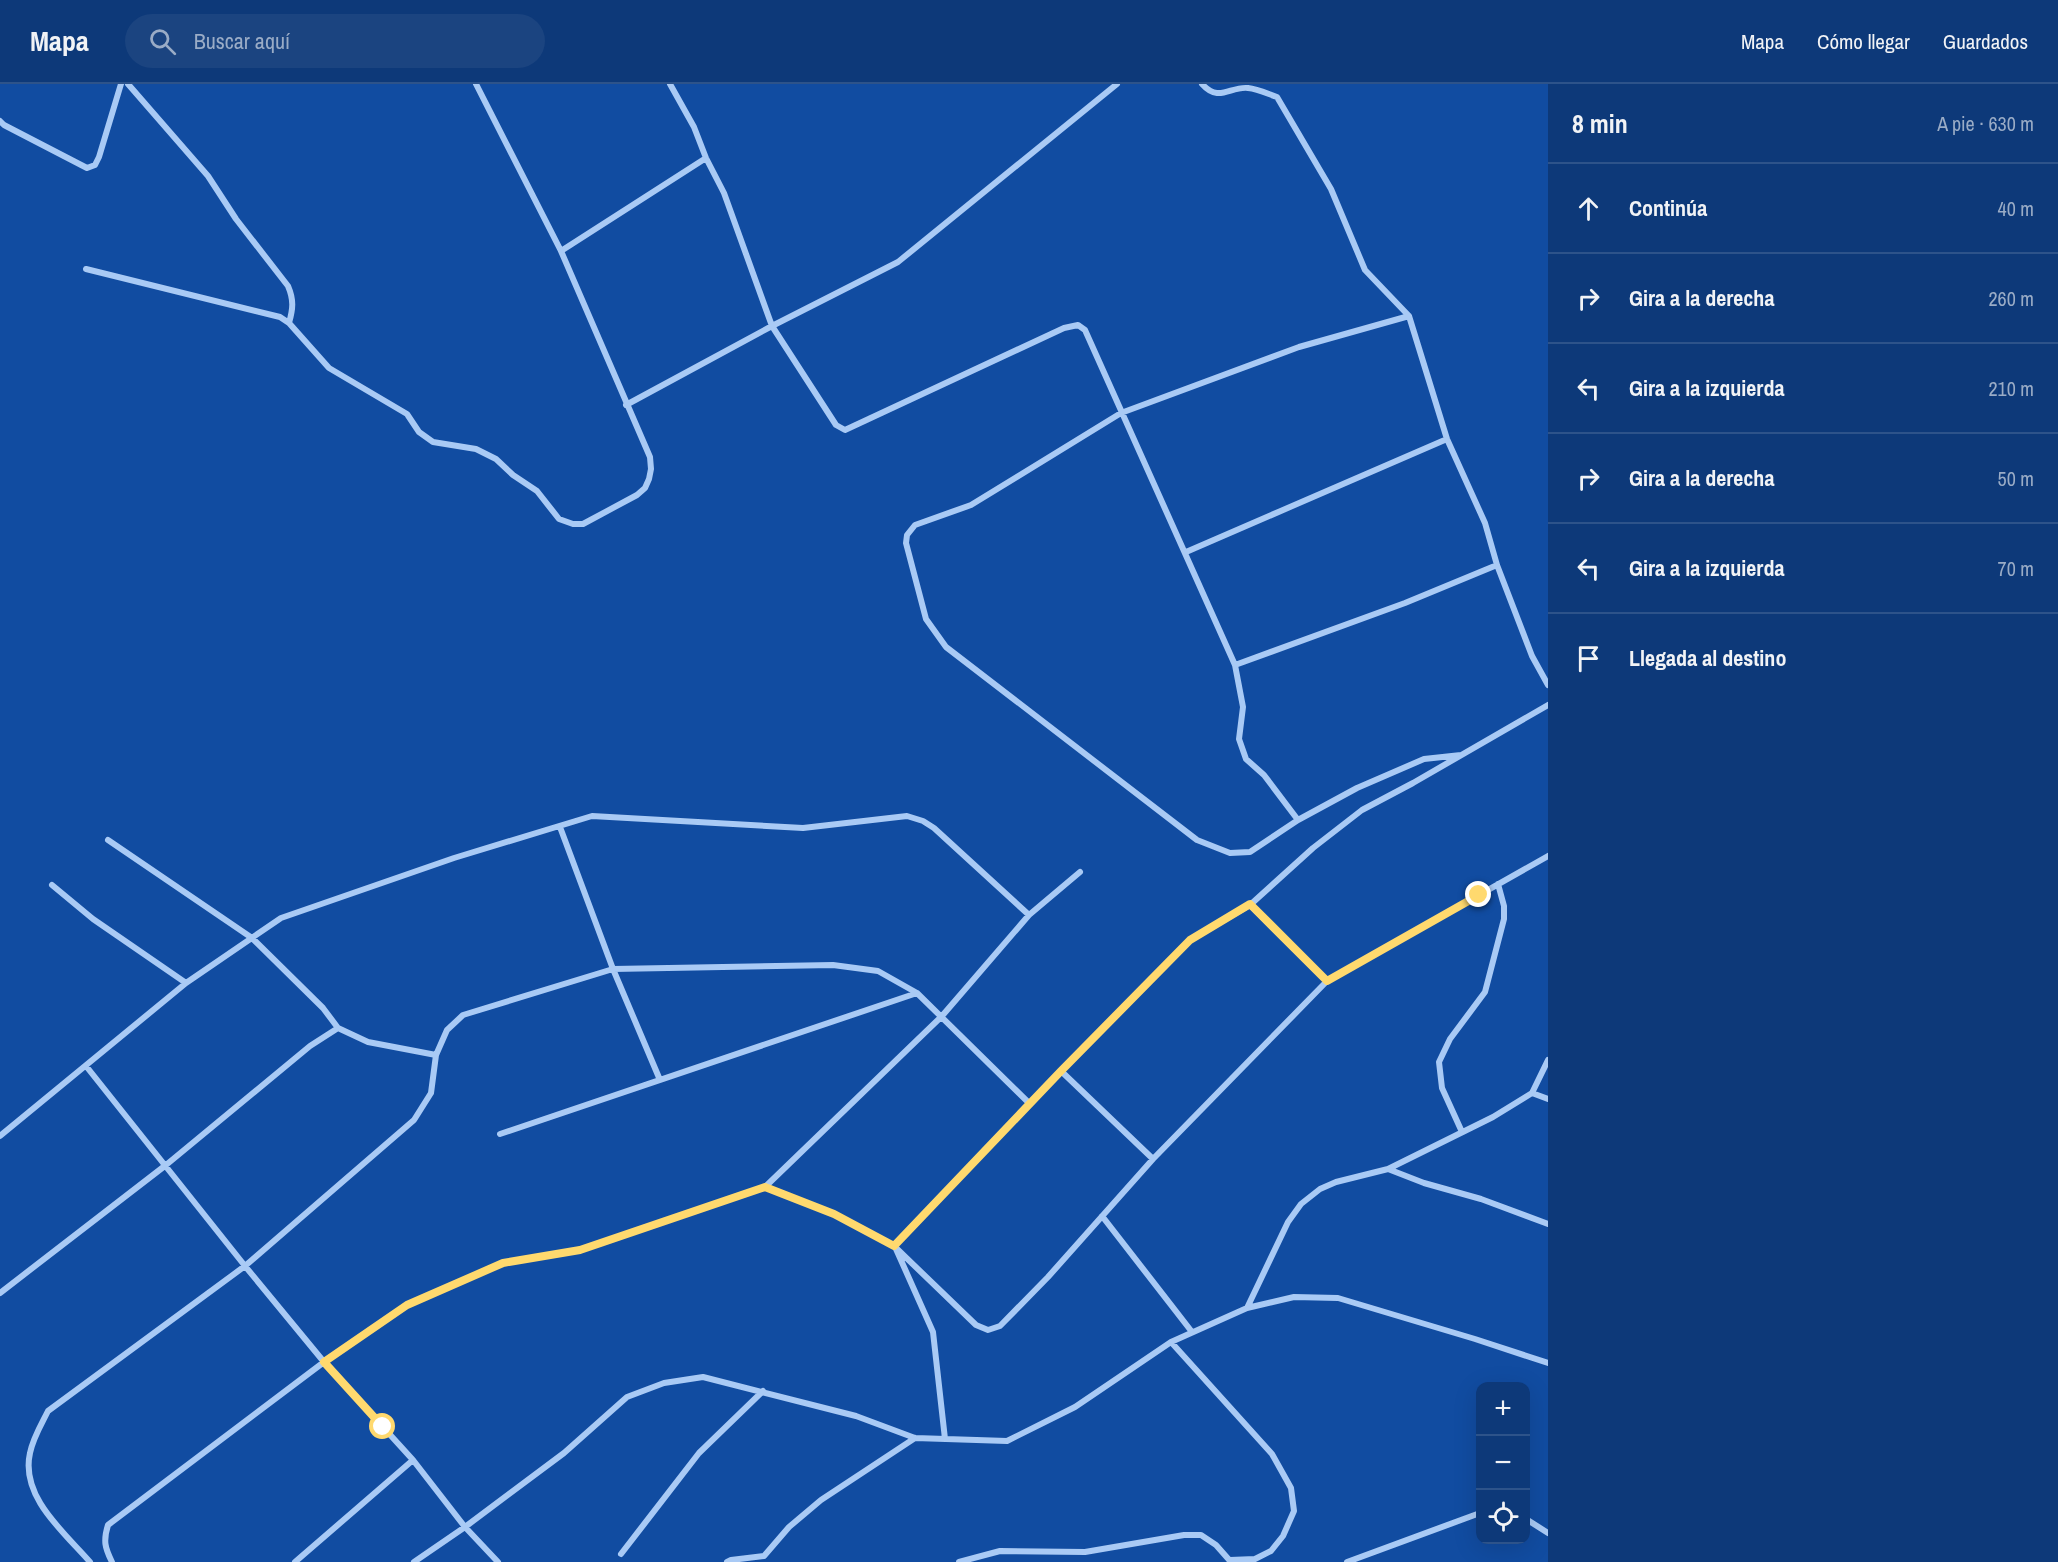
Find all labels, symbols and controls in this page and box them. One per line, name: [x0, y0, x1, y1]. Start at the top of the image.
search box: [125, 14, 545, 68]
text: Mapa: [30, 22, 89, 60]
icon: search: [146, 25, 179, 58]
text: Buscar aquí: [194, 26, 290, 56]
text: Mapa: [1741, 27, 1784, 56]
text: Cómo llegar: [1817, 27, 1910, 56]
text: Guardados: [1943, 27, 2028, 56]
text: 8 min: [1572, 106, 1628, 141]
text: A pie · 630 m: [1937, 110, 2034, 137]
icon: ahead: [1572, 192, 1605, 225]
text: Continúa: [1629, 193, 1707, 223]
text: 40 m: [1998, 195, 2034, 222]
icon: right: [1572, 282, 1605, 315]
text: Gira a la derecha: [1629, 283, 1774, 313]
text: 260 m: [1988, 285, 2034, 312]
icon: left: [1572, 372, 1605, 405]
text: Gira a la izquierda: [1629, 373, 1784, 403]
text: 210 m: [1988, 375, 2034, 402]
icon: right: [1572, 462, 1605, 495]
text: Gira a la derecha: [1629, 463, 1774, 493]
text: 50 m: [1998, 465, 2034, 492]
icon: left: [1572, 552, 1605, 585]
text: Gira a la izquierda: [1629, 553, 1784, 583]
text: 70 m: [1998, 555, 2034, 582]
icon: arrive: [1572, 642, 1605, 675]
text: Llegada al destino: [1629, 643, 1786, 673]
route end: [1465, 881, 1491, 907]
map controls: [1476, 1382, 1530, 1544]
button: +: [1476, 1382, 1530, 1436]
route start: [369, 1413, 395, 1439]
button: −: [1476, 1436, 1530, 1490]
button: locate: [1476, 1490, 1530, 1544]

